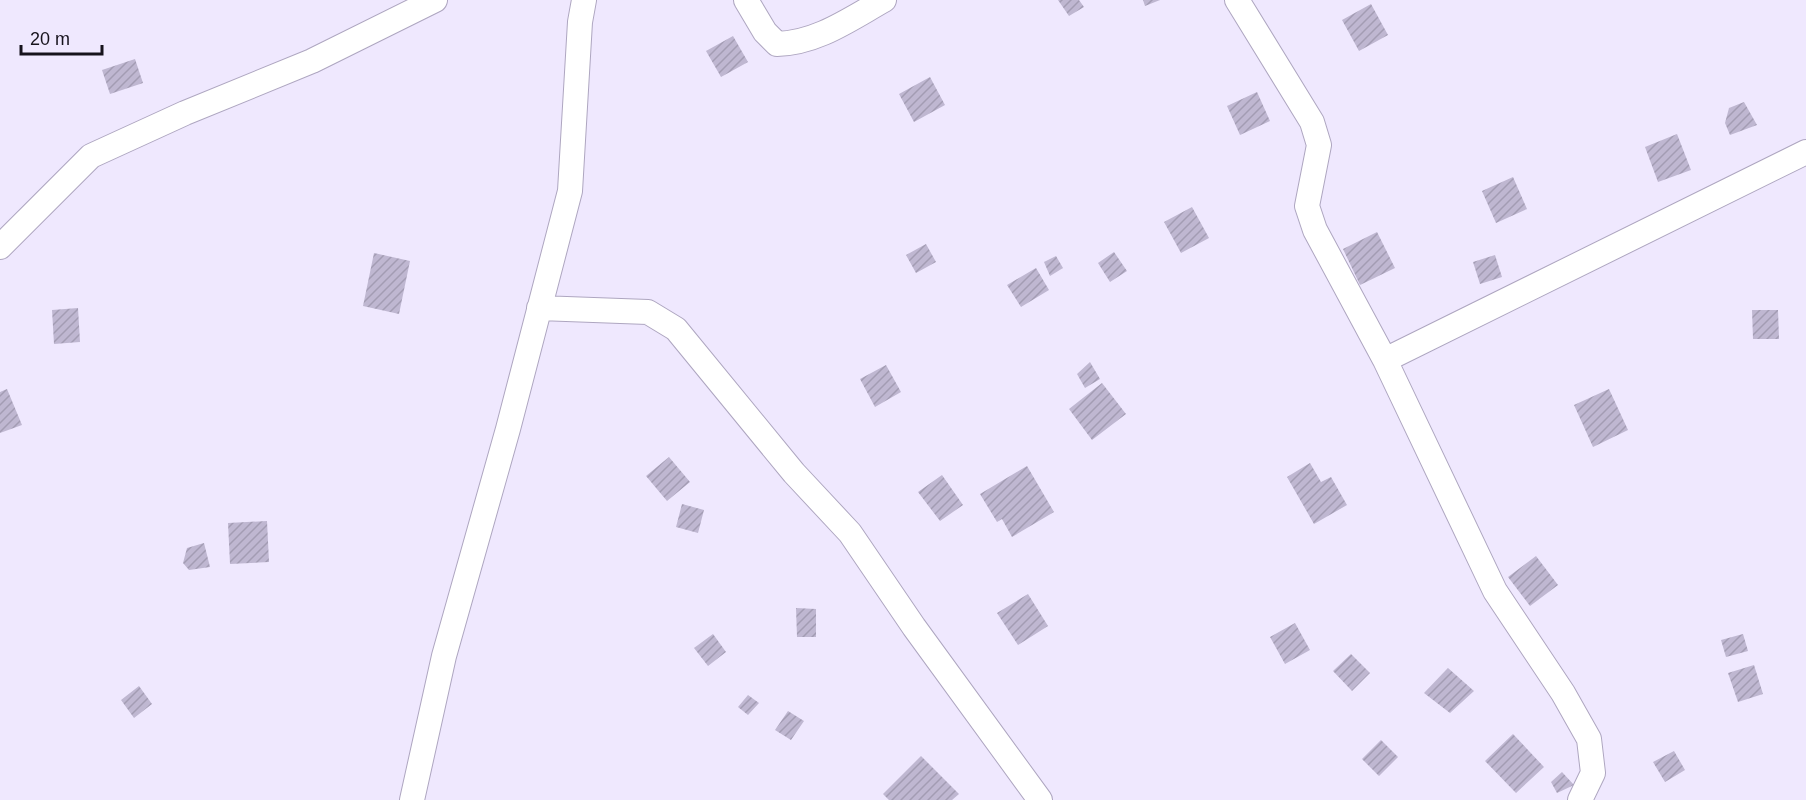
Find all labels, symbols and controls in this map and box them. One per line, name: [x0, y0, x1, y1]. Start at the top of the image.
scale bar: [21, 18, 102, 56]
text: 20 m: [30, 29, 70, 49]

